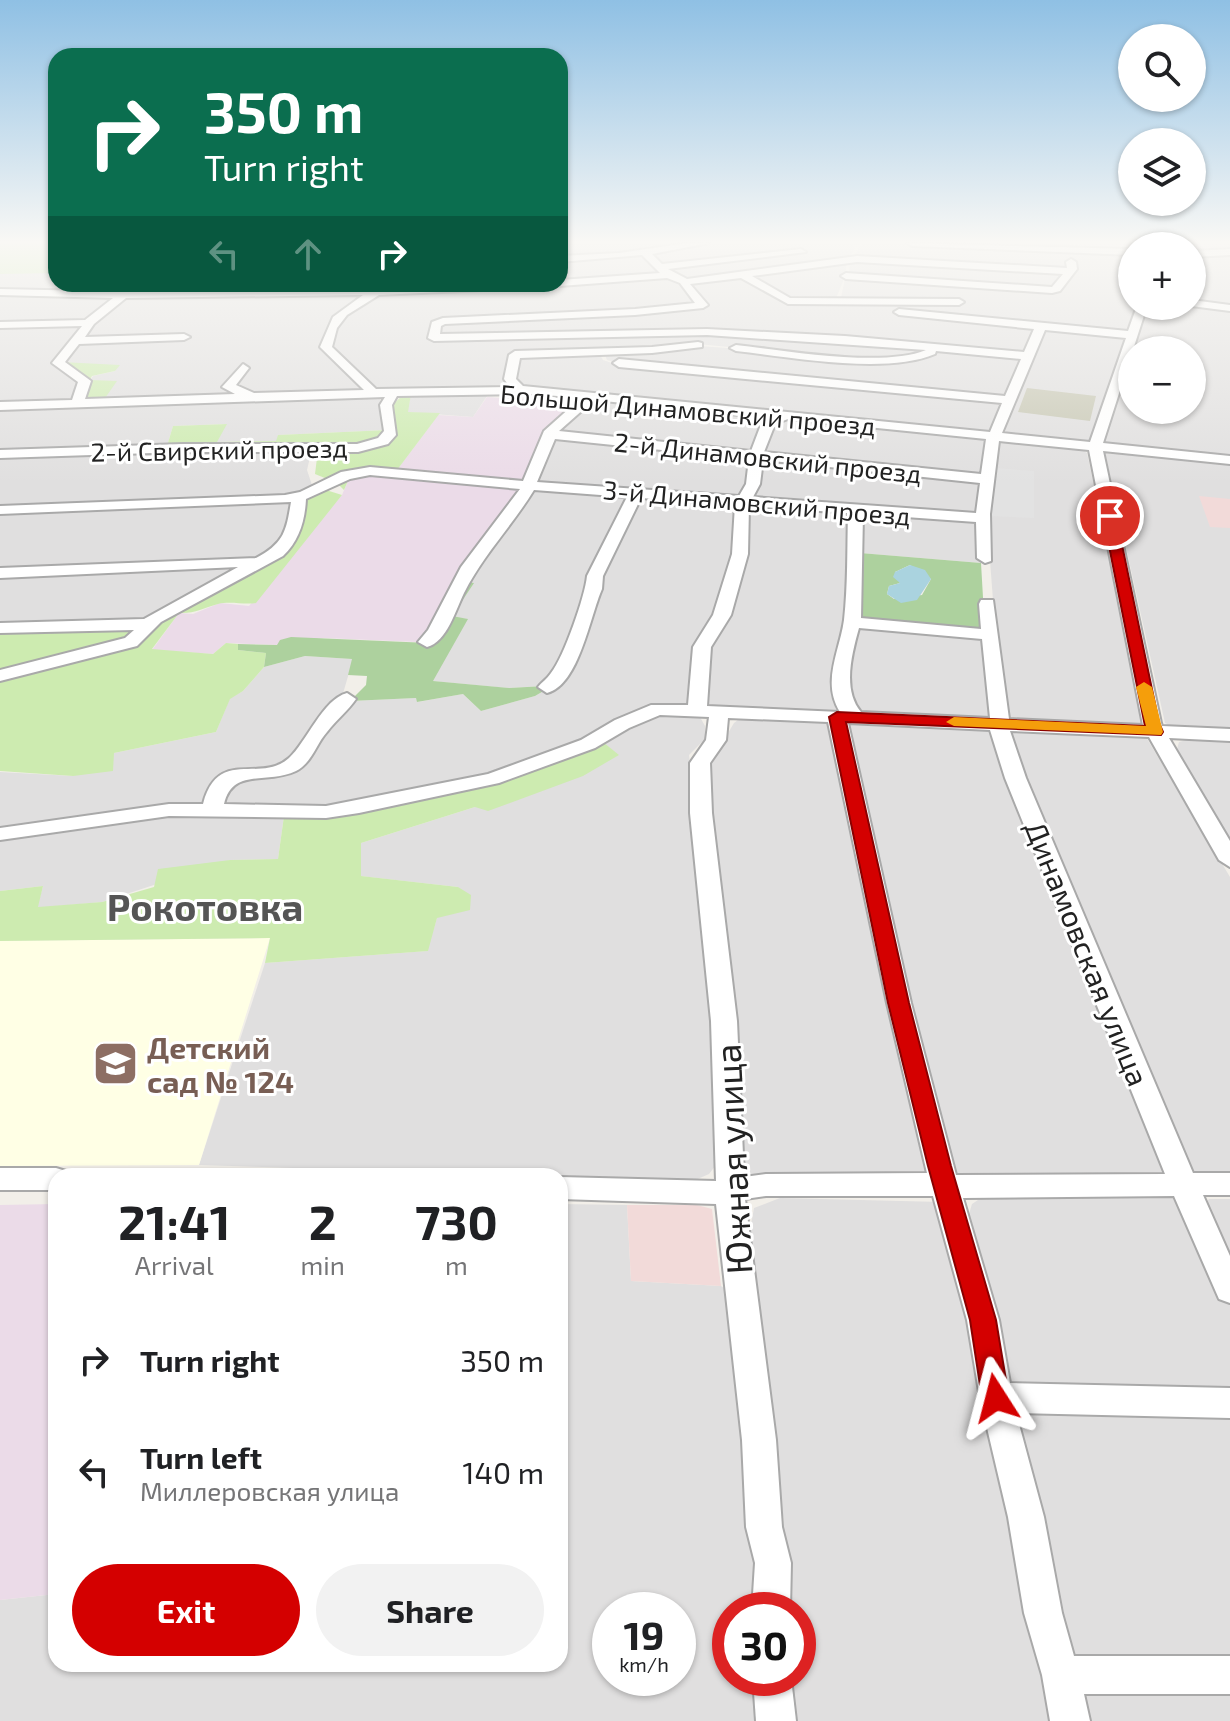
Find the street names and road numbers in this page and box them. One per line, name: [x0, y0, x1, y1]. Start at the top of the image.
street label: Большой Динамовский проезд: [499, 377, 877, 441]
street label: 2-й Динамовский проезд: [613, 425, 923, 489]
street label: 2-й Свирский проезд: [90, 431, 348, 467]
street label: 3-й Динамовский проезд: [602, 473, 912, 531]
street label: Динамовская улица: [1017, 815, 1158, 1091]
street label: Южная улица: [704, 1043, 761, 1275]

